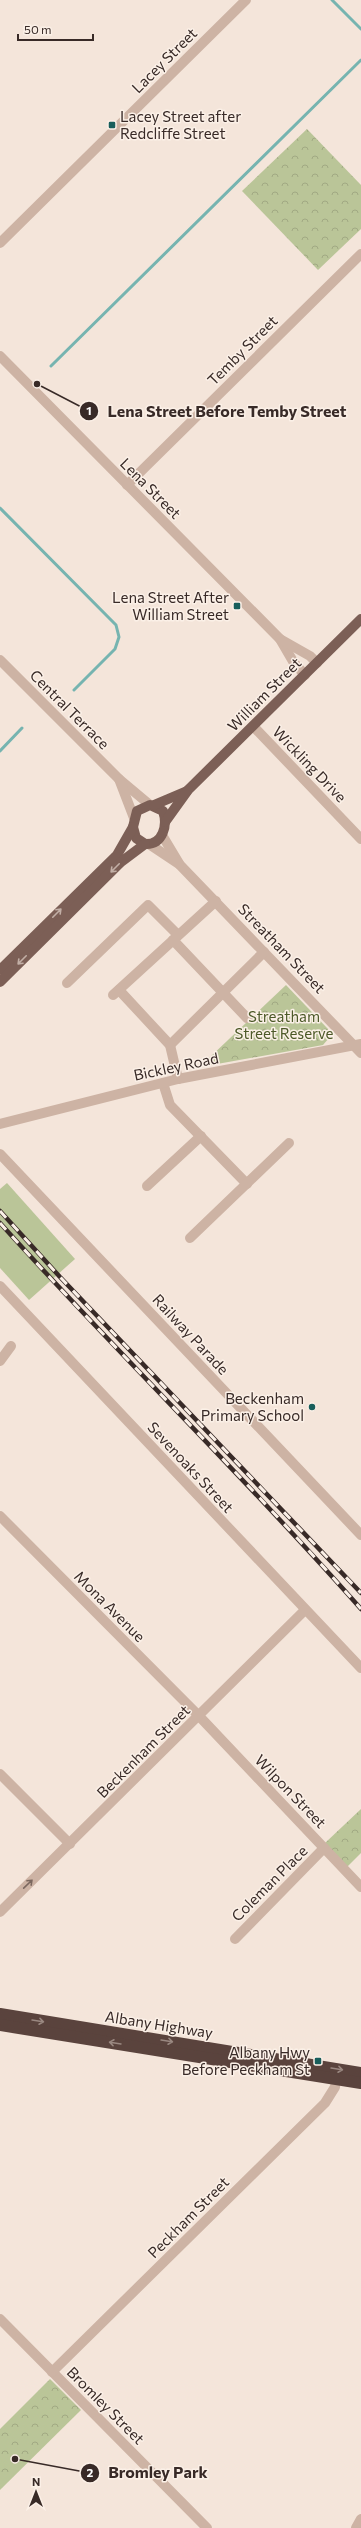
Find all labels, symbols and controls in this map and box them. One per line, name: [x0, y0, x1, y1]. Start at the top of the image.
scale bar: [18, 16, 93, 42]
text: 50 m: [24, 22, 52, 36]
street label: Lacey Street: [128, 24, 200, 96]
place label: Lacey Street after Redcliffe Street: [120, 107, 241, 142]
marker: Lacey Street after Redcliffe Street: [107, 120, 117, 130]
street label: Temby Street: [203, 311, 281, 389]
callout: Lena Street Before Temby Street: [79, 397, 354, 425]
text: Lena Street Before Temby Street: [107, 401, 347, 420]
text: 1: [86, 403, 92, 417]
street label: Lena Street: [117, 454, 185, 522]
place label: Lena Street After William Street: [112, 588, 229, 623]
marker: Lena Street After William Street: [232, 601, 242, 611]
street label: William Street: [223, 653, 305, 735]
street label: Central Terrace: [27, 666, 113, 752]
street label: Wickling Drive: [269, 722, 351, 806]
one-way arrow: [110, 864, 120, 873]
street label: Streatham Street: [235, 900, 329, 996]
one-way arrow: [52, 908, 62, 918]
one-way arrow: [17, 955, 27, 965]
park label: Streatham Street Reserve: [235, 1007, 333, 1042]
street label: Bickley Road: [132, 1048, 220, 1084]
street label: Railway Parade: [149, 1290, 233, 1378]
place label: Beckenham Primary School: [201, 1389, 304, 1424]
marker: Beckenham Primary School: [307, 1402, 317, 1412]
street label: Sevenoaks Street: [144, 1418, 238, 1516]
street label: Mona Avenue: [71, 1567, 149, 1645]
street label: Beckenham Street: [93, 1701, 193, 1801]
street label: Wilpon Street: [252, 1751, 330, 1831]
street label: Coleman Place: [227, 1841, 311, 1925]
one-way arrow: [23, 1879, 33, 1889]
street label: Albany Highway: [104, 2007, 214, 2041]
one-way arrow: [32, 2017, 45, 2025]
one-way arrow: [160, 2037, 173, 2045]
one-way arrow: [109, 2039, 122, 2047]
place label: Albany Hwy Before Peckham St: [182, 2043, 310, 2078]
marker: Albany Hwy Before Peckham St: [313, 2056, 323, 2066]
one-way arrow: [330, 2065, 343, 2073]
street label: Peckham Street: [144, 2173, 232, 2261]
street label: Bromley Street: [64, 2363, 148, 2447]
callout: Bromley Park: [80, 2459, 215, 2487]
text: Bromley Park: [108, 2462, 209, 2481]
text: 2: [87, 2465, 94, 2479]
north arrow: [16, 2472, 56, 2512]
text: N: [32, 2475, 40, 2488]

